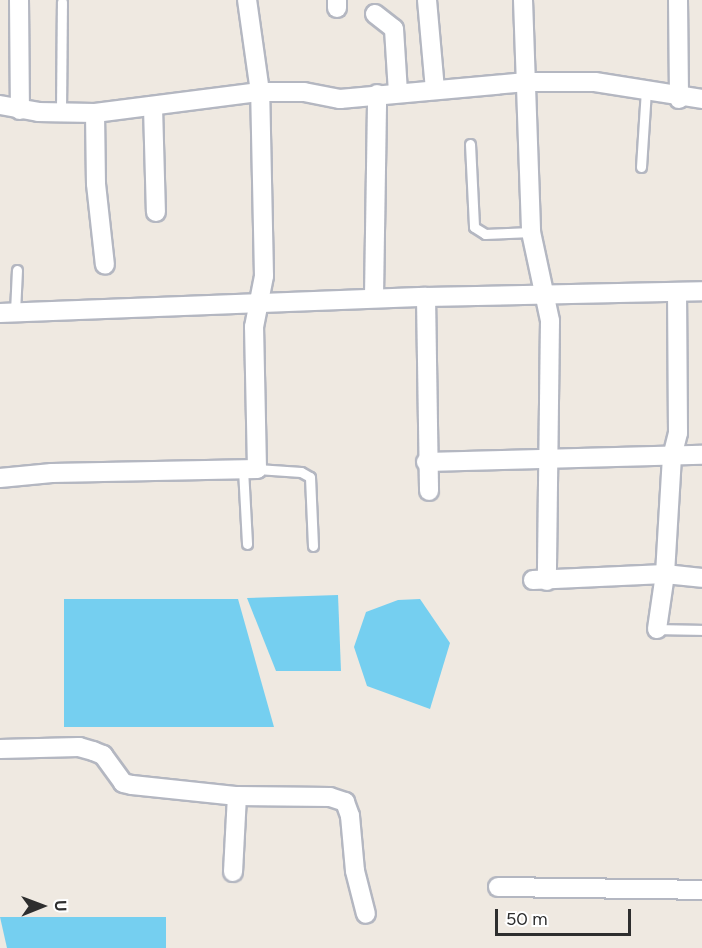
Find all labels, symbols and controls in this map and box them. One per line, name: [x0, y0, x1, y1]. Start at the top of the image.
north arrow: [12, 876, 72, 936]
scale bar: [498, 897, 634, 935]
text: U: [51, 900, 70, 911]
text: 50 m: [506, 908, 548, 930]

